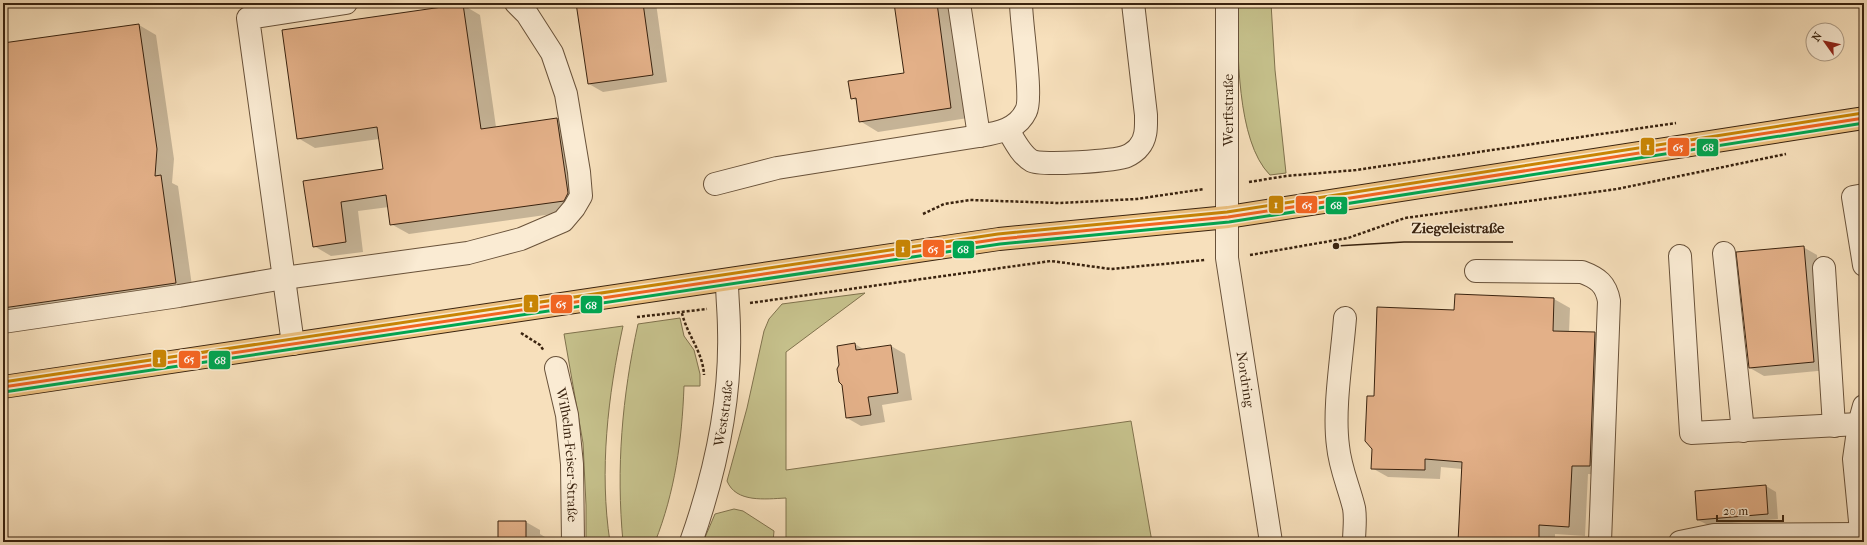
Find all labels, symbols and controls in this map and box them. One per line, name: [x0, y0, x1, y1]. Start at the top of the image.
north arrow: [1805, 22, 1845, 62]
text: N: [1809, 29, 1825, 44]
street label: Werftstraße: [1220, 74, 1237, 147]
line badge: 1: [1640, 137, 1655, 156]
line badge: 65: [1667, 137, 1690, 157]
line badge: 68: [1696, 138, 1719, 157]
text: 1: [1646, 140, 1650, 153]
text: 65: [1673, 141, 1684, 154]
text: 68: [1702, 141, 1714, 154]
line badge: 1: [1268, 195, 1284, 214]
line badge: 65: [1295, 195, 1318, 214]
line badge: 68: [1325, 196, 1348, 215]
text: 1: [1274, 198, 1278, 211]
text: 65: [1302, 199, 1313, 212]
text: 68: [1330, 199, 1342, 212]
callout: Ziegeleistraße: [1404, 215, 1513, 242]
text: Ziegeleistraße: [1412, 219, 1505, 237]
line badge: 1: [895, 239, 911, 258]
line badge: 65: [922, 239, 945, 258]
line badge: 68: [952, 240, 975, 259]
text: 1: [901, 242, 905, 255]
text: 65: [928, 243, 939, 256]
text: 68: [957, 243, 969, 256]
line badge: 1: [523, 294, 539, 313]
line badge: 65: [550, 294, 573, 314]
line badge: 68: [580, 295, 603, 314]
text: 1: [529, 297, 533, 310]
text: 65: [556, 298, 567, 311]
text: 68: [585, 299, 597, 312]
line badge: 1: [152, 349, 167, 368]
line badge: 65: [178, 350, 201, 369]
line badge: 68: [208, 350, 231, 370]
street label: Nordring: [1233, 350, 1258, 409]
text: 1: [157, 353, 161, 366]
text: 65: [184, 353, 195, 366]
text: 68: [214, 354, 226, 367]
street label: Weststraße: [710, 379, 737, 449]
street label: Wilhelm-Feiser-Straße: [552, 385, 581, 522]
scale bar: [1717, 497, 1783, 523]
text: 20 m: [1723, 504, 1748, 518]

